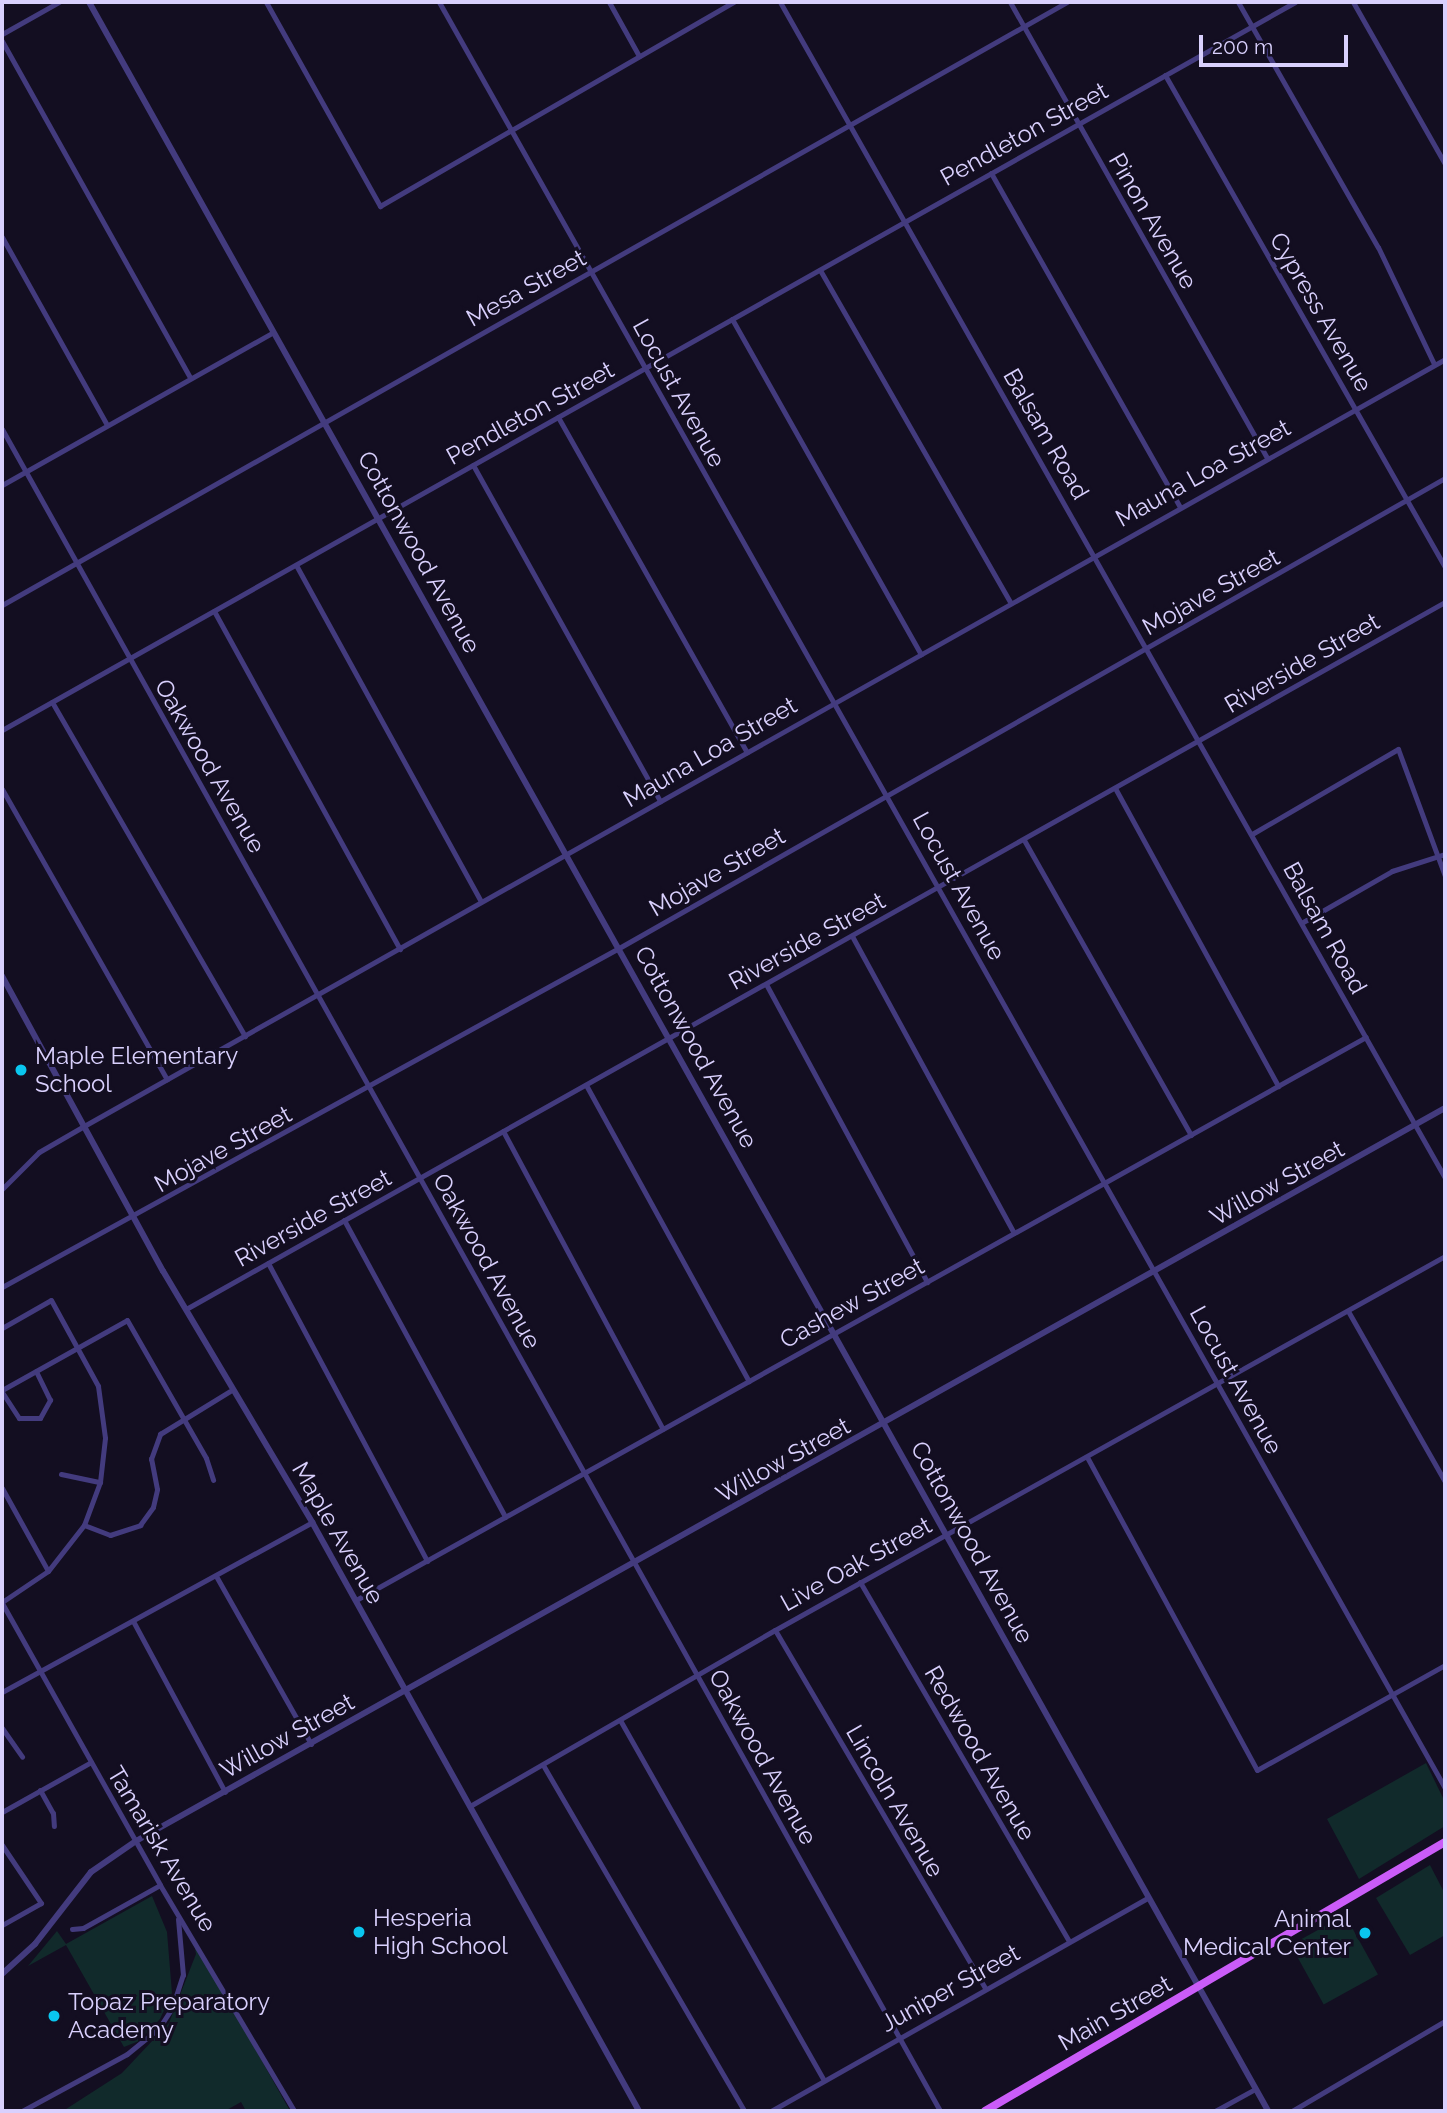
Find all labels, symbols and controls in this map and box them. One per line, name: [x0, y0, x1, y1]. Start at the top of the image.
scale bar: [1202, 21, 1351, 65]
text: 200 m: [1212, 34, 1273, 59]
street label: Pendleton Street: [935, 76, 1113, 192]
street label: Pinon Avenue: [1102, 148, 1204, 294]
street label: Cypress Avenue: [1264, 227, 1378, 397]
street label: Mesa Street: [461, 243, 591, 333]
street label: Locust Avenue: [626, 314, 732, 472]
street label: Pendleton Street: [441, 355, 619, 471]
street label: Balsam Road: [997, 364, 1095, 504]
street label: Mauna Loa Street: [1111, 413, 1295, 533]
street label: Cottonwood Avenue: [351, 446, 487, 658]
street label: Mojave Street: [1137, 542, 1285, 642]
street label: Riverside Street: [1219, 607, 1385, 719]
street label: Oakwood Avenue: [148, 674, 272, 858]
street label: Mauna Loa Street: [618, 691, 802, 813]
street label: Locust Avenue: [906, 807, 1012, 965]
street label: Mojave Street: [644, 821, 790, 923]
street label: Balsam Road: [1277, 857, 1373, 999]
street label: Riverside Street: [724, 886, 890, 996]
street label: Cottonwood Avenue: [628, 941, 764, 1153]
place label: Maple Elementary School: [35, 1042, 238, 1098]
marker: Maple Elementary School: [13, 1062, 29, 1078]
street label: Mojave Street: [149, 1099, 297, 1199]
street label: Willow Street: [1205, 1134, 1349, 1232]
street label: Riverside Street: [230, 1163, 396, 1273]
street label: Oakwood Avenue: [427, 1168, 547, 1354]
street label: Cashew Street: [775, 1251, 929, 1355]
street label: Locust Avenue: [1183, 1301, 1289, 1459]
street label: Willow Street: [711, 1411, 855, 1509]
street label: Cottonwood Avenue: [904, 1436, 1040, 1648]
street label: Maple Avenue: [286, 1457, 390, 1609]
street label: Live Oak Street: [775, 1511, 937, 1617]
street label: Redwood Avenue: [918, 1660, 1042, 1846]
street label: Oakwood Avenue: [703, 1664, 823, 1850]
street label: Willow Street: [215, 1687, 359, 1785]
street label: Lincoln Avenue: [840, 1720, 950, 1882]
street label: Tamarisk Avenue: [101, 1761, 223, 1937]
place label: Hesperia High School: [373, 1904, 508, 1960]
place label: Animal Medical Center: [1182, 1905, 1351, 1961]
marker: Hesperia High School: [351, 1924, 367, 1940]
marker: Animal Medical Center: [1357, 1925, 1373, 1941]
street label: Juniper Street: [875, 1938, 1025, 2038]
street label: Main Street: [1053, 1969, 1177, 2057]
place label: Topaz Preparatory Academy: [68, 1988, 270, 2044]
marker: Topaz Preparatory Academy: [46, 2008, 62, 2024]

